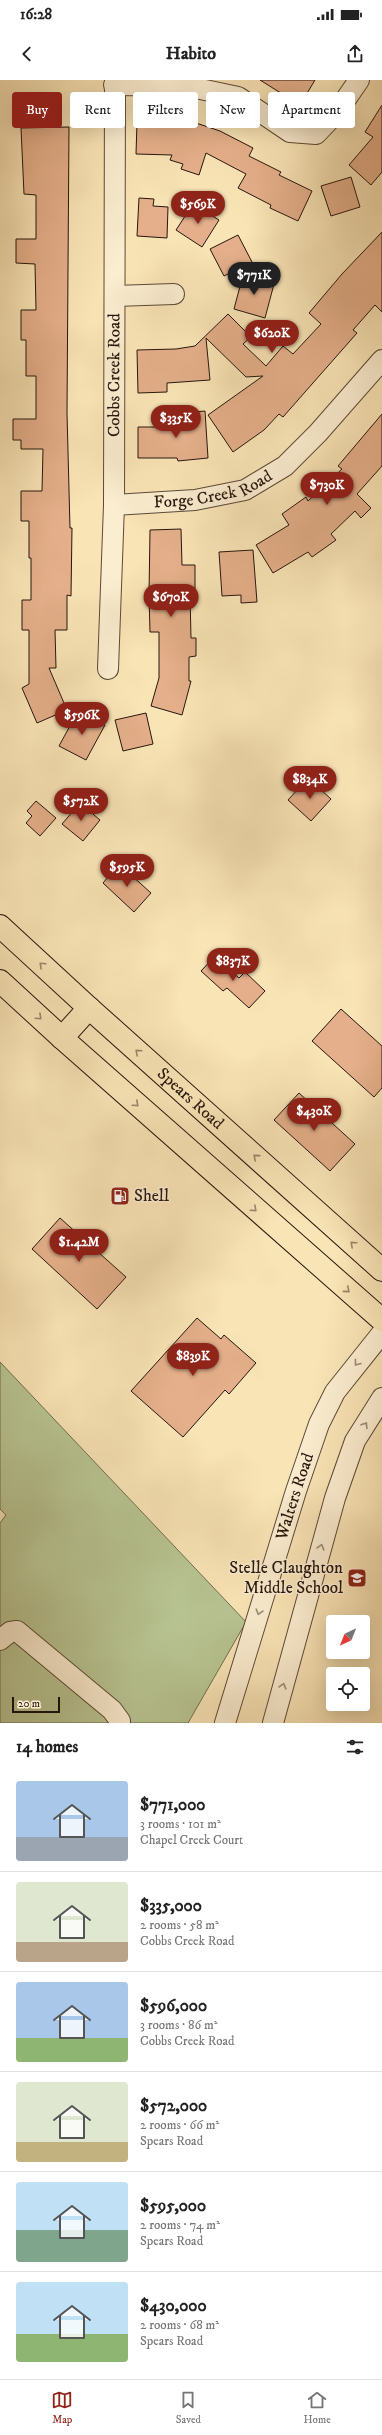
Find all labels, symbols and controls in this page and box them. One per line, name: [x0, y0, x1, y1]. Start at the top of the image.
text: 16:28: [20, 5, 52, 24]
icon: back: [16, 43, 38, 65]
text: Habito: [166, 43, 216, 65]
icon: share: [344, 43, 366, 65]
chip: Buy: [12, 92, 62, 128]
chip: Rent: [70, 92, 125, 128]
chip: Filters: [133, 92, 198, 128]
chip: New: [206, 92, 260, 128]
chip: Apartment: [268, 92, 355, 128]
pin: $569K: [170, 191, 226, 225]
text: $569K: [180, 196, 216, 212]
pin: $771K: [226, 262, 282, 296]
text: $771K: [237, 267, 271, 283]
street label: Cobbs Creek Road: [103, 313, 125, 437]
pin: $620K: [244, 320, 300, 354]
text: $620K: [254, 325, 290, 341]
pin: $335K: [148, 405, 204, 439]
text: $335K: [160, 410, 192, 426]
street label: Forge Creek Road: [153, 465, 277, 514]
pin: $730K: [299, 472, 355, 506]
text: $730K: [310, 477, 344, 493]
pin: $670K: [143, 584, 199, 618]
text: $670K: [153, 589, 189, 605]
pin: $596K: [54, 702, 110, 736]
text: $596K: [64, 707, 100, 723]
pin: $834K: [282, 766, 338, 800]
text: $834K: [292, 771, 328, 787]
pin: $572K: [53, 788, 109, 822]
text: $572K: [63, 793, 99, 809]
pin: $595K: [99, 854, 155, 888]
text: $595K: [109, 859, 145, 875]
pin: $837K: [205, 948, 261, 982]
text: $837K: [216, 953, 250, 969]
one-way arrow: [39, 962, 47, 970]
one-way arrow: [34, 1012, 42, 1020]
one-way arrow: [135, 1050, 143, 1057]
street label: Spears Road: [152, 1063, 229, 1135]
pin: $430K: [286, 1098, 342, 1132]
one-way arrow: [131, 1099, 138, 1106]
text: $430K: [296, 1103, 332, 1119]
one-way arrow: [253, 1155, 261, 1162]
fuel station icon: Shell: [109, 1185, 131, 1207]
place label: Shell: [134, 1185, 169, 1207]
one-way arrow: [249, 1204, 256, 1211]
pin: $1.42M: [46, 1229, 112, 1263]
text: $1.42M: [59, 1234, 99, 1250]
one-way arrow: [350, 1241, 358, 1249]
one-way arrow: [342, 1286, 350, 1293]
pin: $839K: [165, 1343, 221, 1377]
text: $839K: [176, 1348, 210, 1364]
one-way arrow: [355, 1358, 362, 1365]
one-way arrow: [361, 1422, 368, 1429]
street label: Walters Road: [270, 1450, 319, 1544]
one-way arrow: [316, 1543, 325, 1550]
place label: Stelle Claughton Middle School: [229, 1557, 343, 1599]
school or university icon: Stelle Claughton Middle School: [346, 1567, 368, 1589]
one-way arrow: [256, 1609, 264, 1615]
north arrow: [326, 1615, 370, 1659]
map controls: [326, 1615, 370, 1711]
button: locate: [326, 1667, 370, 1711]
one-way arrow: [279, 1682, 287, 1689]
scale bar: [12, 1695, 60, 1714]
text: 20 m: [18, 1697, 40, 1711]
text: 14 homes: [16, 1736, 78, 1758]
icon: filters: [344, 1736, 366, 1758]
text: $771,000: [140, 1794, 205, 1816]
icon: home: [48, 1797, 96, 1845]
text: 3 rooms · 101 m²: [140, 1816, 221, 1832]
text: Chapel Creek Court: [140, 1832, 243, 1848]
text: $335,000: [140, 1895, 202, 1917]
icon: home: [48, 1898, 96, 1946]
text: 2 rooms · 58 m²: [140, 1917, 219, 1933]
text: Cobbs Creek Road: [140, 1933, 235, 1949]
text: $596,000: [140, 1995, 207, 2017]
icon: home: [48, 1998, 96, 2046]
text: 3 rooms · 86 m²: [140, 2017, 218, 2033]
text: Cobbs Creek Road: [140, 2033, 235, 2049]
text: $572,000: [140, 2095, 207, 2117]
icon: home: [48, 2098, 96, 2146]
text: 2 rooms · 66 m²: [140, 2117, 219, 2133]
text: Spears Road: [140, 2133, 203, 2149]
text: $595,000: [140, 2195, 206, 2217]
icon: home: [48, 2198, 96, 2246]
text: 2 rooms · 74 m²: [140, 2217, 220, 2233]
text: Spears Road: [140, 2233, 203, 2249]
text: $430,000: [140, 2295, 207, 2317]
icon: home: [48, 2298, 96, 2346]
text: 2 rooms · 68 m²: [140, 2317, 219, 2333]
text: Spears Road: [140, 2333, 203, 2349]
tab: Map: [51, 2389, 73, 2427]
tab: Saved: [176, 2389, 201, 2427]
tab: Home: [304, 2389, 331, 2427]

